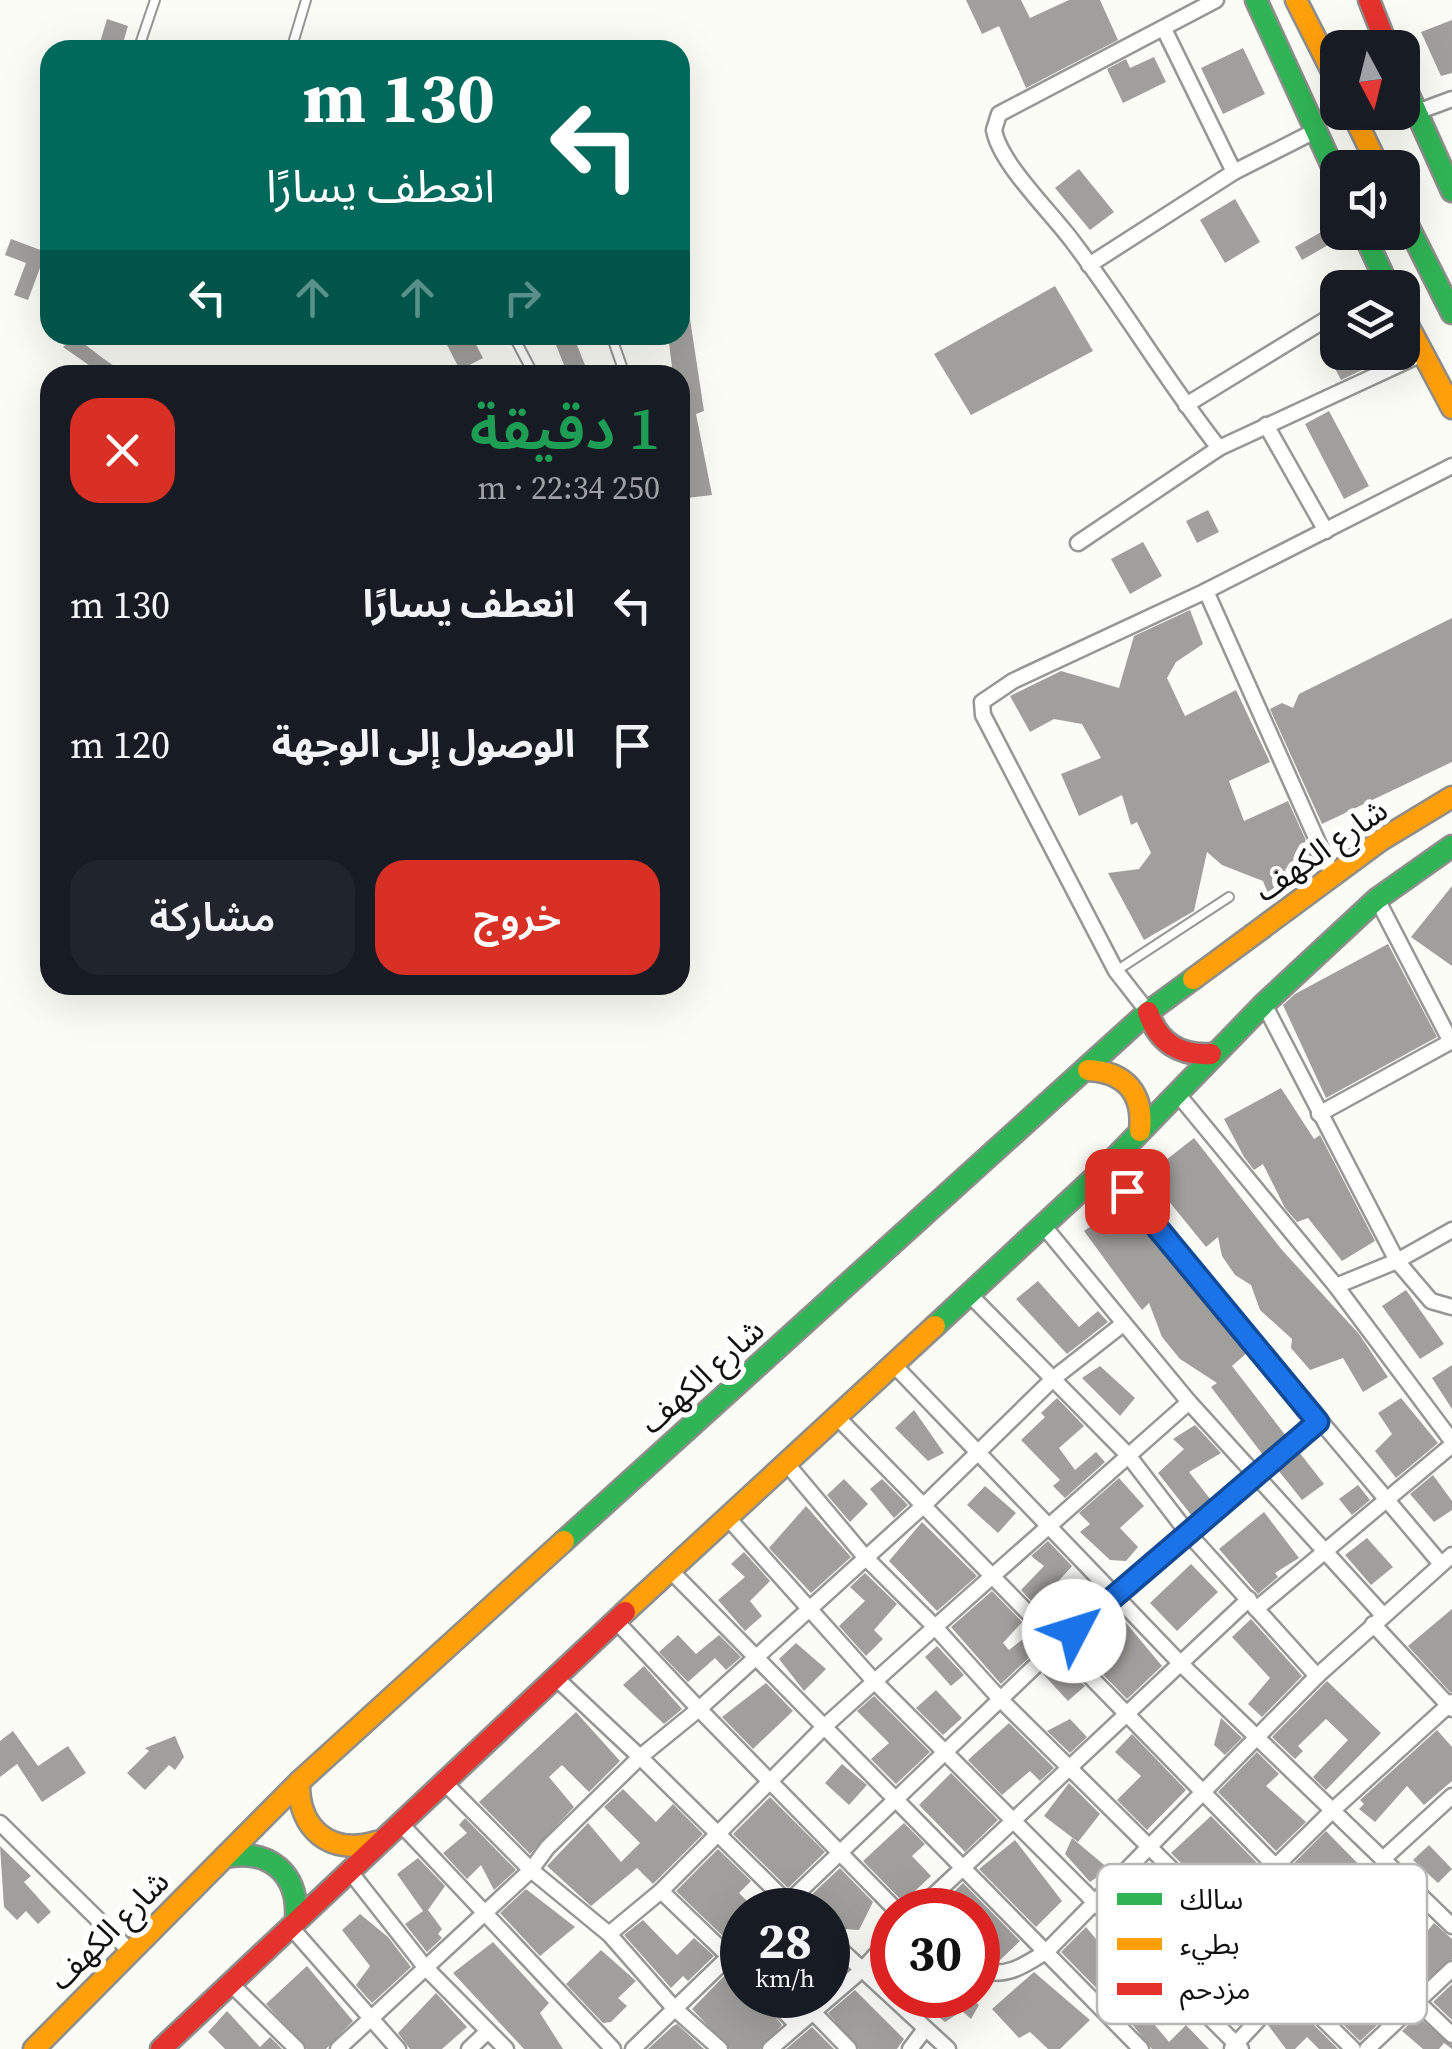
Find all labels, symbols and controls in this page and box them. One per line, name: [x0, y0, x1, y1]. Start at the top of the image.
north arrow: [1320, 30, 1420, 130]
map controls: [1320, 30, 1420, 370]
text: 130 m: [303, 49, 495, 145]
icon: left: [530, 80, 660, 210]
button: sound: [1320, 150, 1420, 250]
text: انعطف يسارًا: [266, 155, 495, 217]
icon: left: [180, 270, 235, 325]
icon: ahead: [285, 270, 340, 325]
icon: ahead: [390, 270, 445, 325]
icon: right: [495, 270, 550, 325]
button: layers: [1320, 270, 1420, 370]
text: 1 دقيقة: [470, 387, 660, 469]
button: close: [70, 398, 175, 503]
text: 250 m · 22:34: [478, 466, 660, 510]
text: انعطف يسارًا: [363, 578, 575, 630]
icon: left: [605, 578, 660, 633]
text: 130 m: [70, 579, 170, 631]
text: الوصول إلى الوجهة: [272, 718, 575, 770]
icon: arrive: [605, 718, 660, 773]
text: 120 m: [70, 719, 170, 771]
street label: شارع الكهف: [1246, 788, 1398, 914]
button: مشاركة: [70, 860, 355, 975]
button: خروج: [375, 860, 660, 975]
pin: [1085, 1149, 1170, 1234]
icon: arrive: [1100, 1164, 1155, 1219]
street label: شارع الكهف: [630, 1308, 775, 1445]
position arrow: [1022, 1579, 1126, 1683]
street label: شارع الكهف: [39, 1860, 180, 2001]
legend: [1097, 1864, 1427, 2024]
text: سالك: [1180, 1880, 1243, 1918]
speed limit sign: 30: [870, 1888, 1000, 2018]
text: 28: [758, 1906, 812, 1975]
text: بطيء: [1180, 1925, 1240, 1965]
text: km/h: [755, 1961, 815, 1995]
text: مزدحم: [1180, 1970, 1251, 2011]

